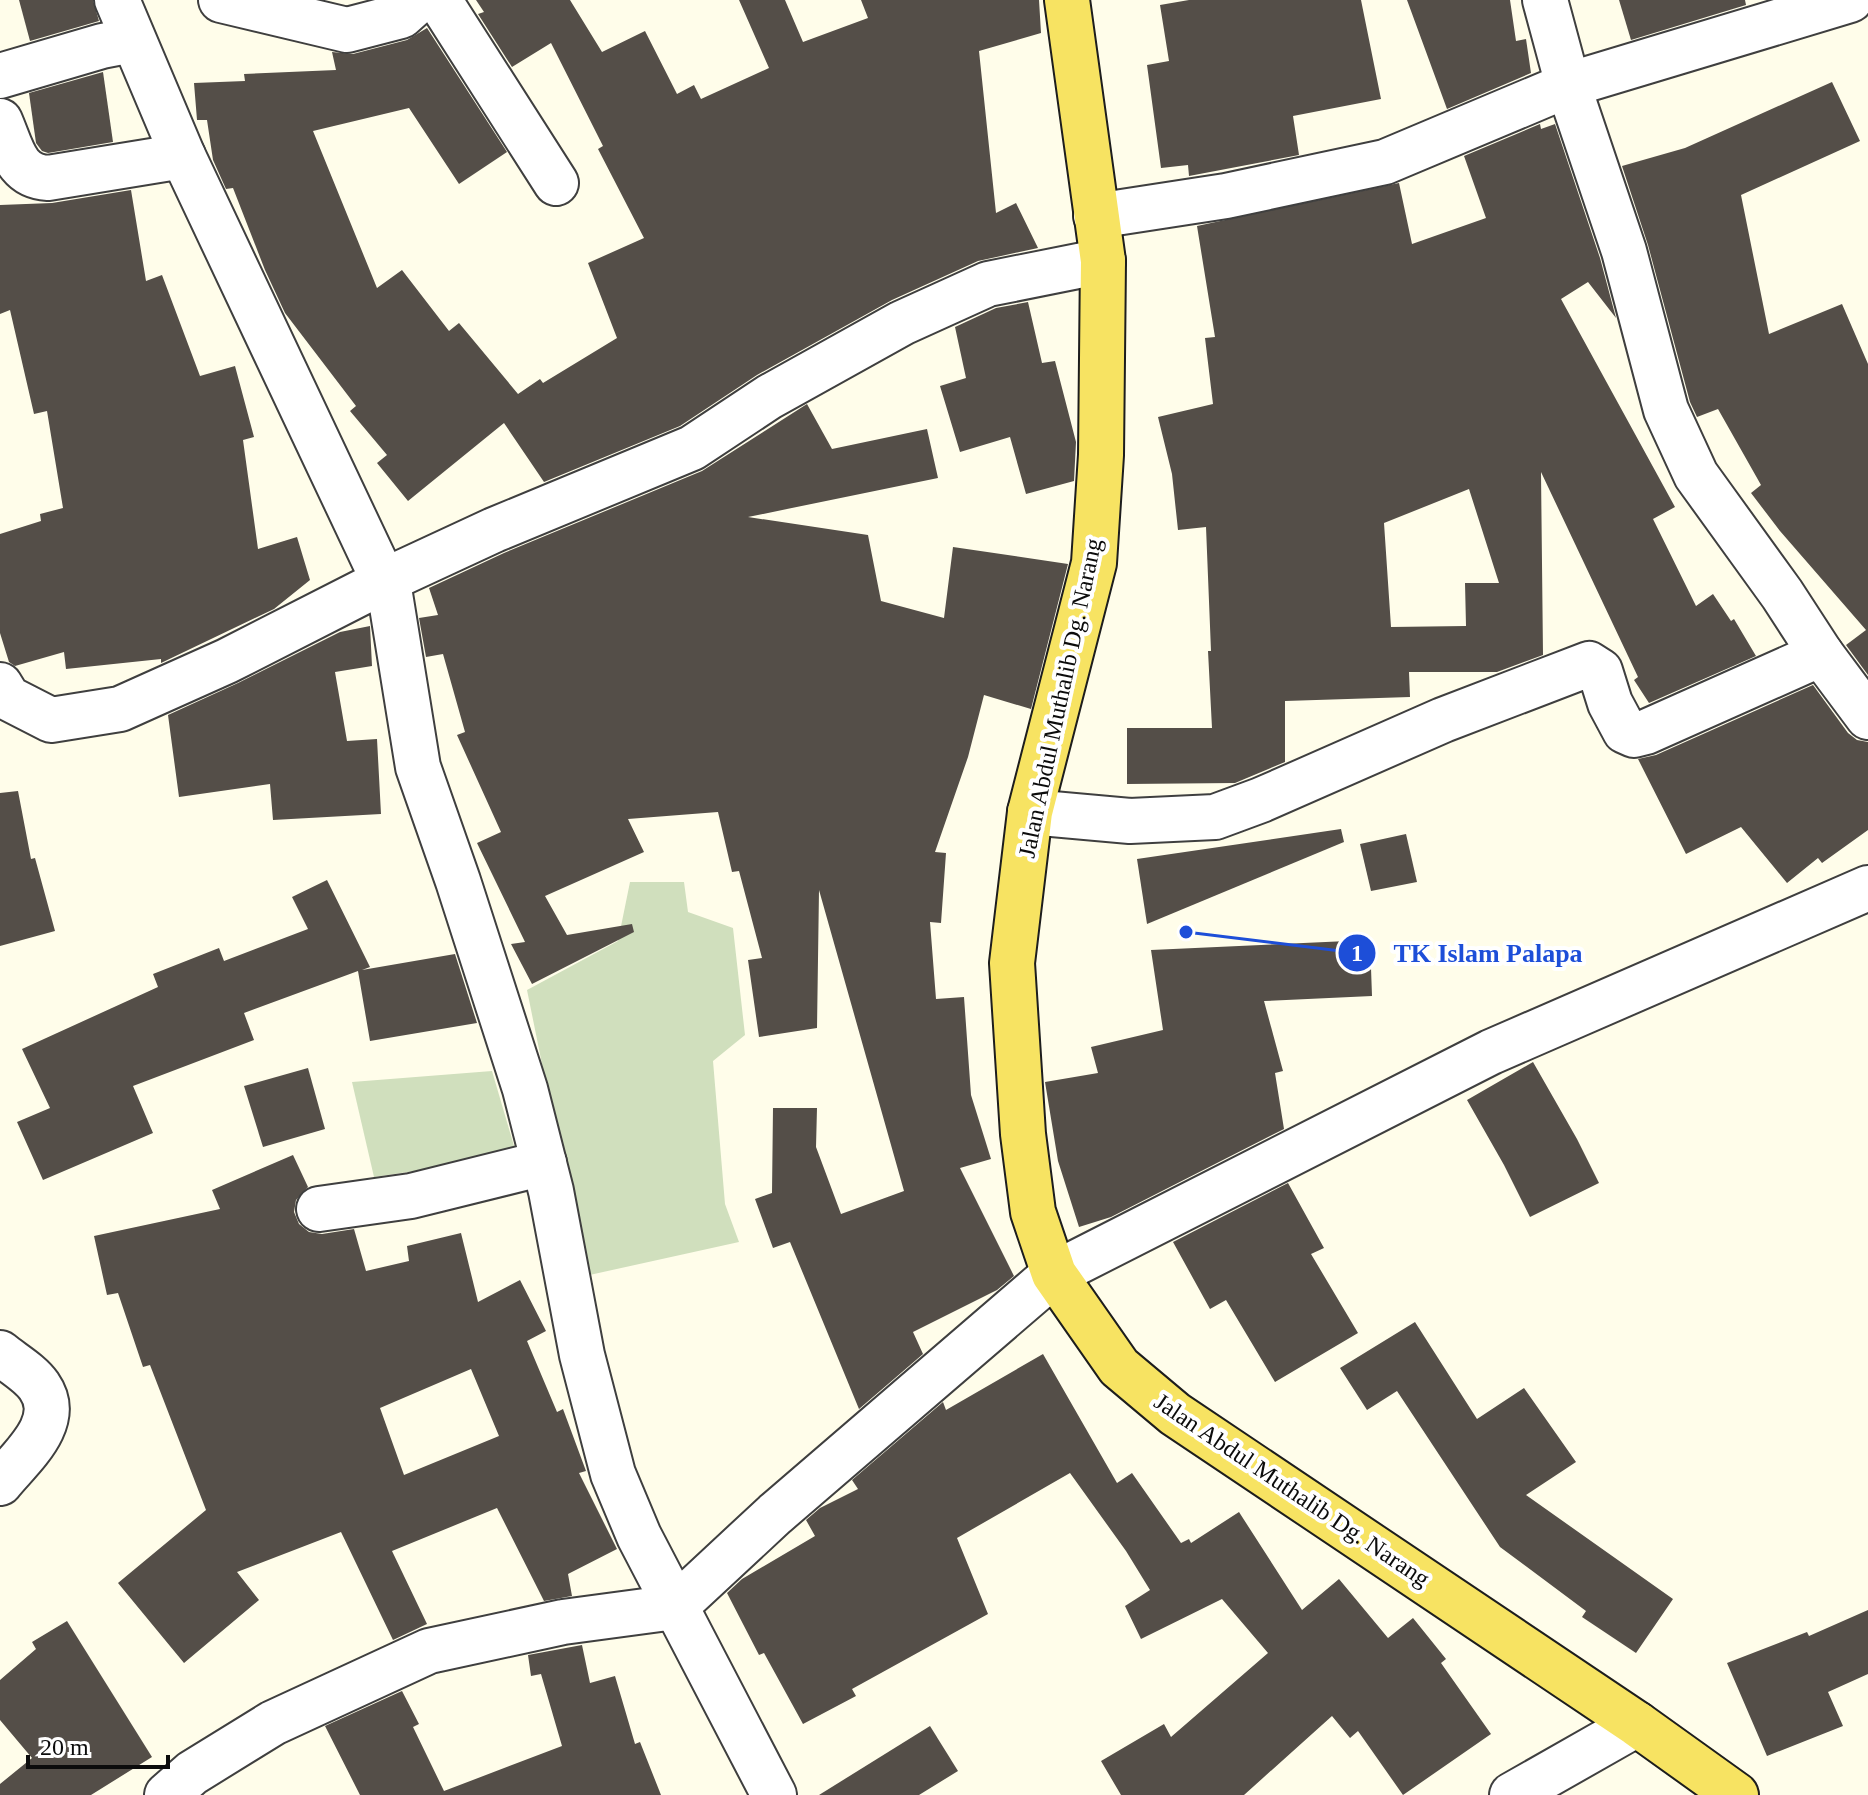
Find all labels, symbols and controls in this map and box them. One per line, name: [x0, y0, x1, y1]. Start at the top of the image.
street label: Jalan Abdul Muthalib Dg. Narang: [1013, 536, 1107, 860]
callout: TK Islam Palapa: [1337, 928, 1598, 978]
text: TK Islam Palapa: [1393, 939, 1583, 968]
text: 1: [1351, 940, 1363, 966]
street label: Jalan Abdul Muthalib Dg. Narang: [1150, 1388, 1434, 1592]
scale bar: [28, 1719, 168, 1769]
text: 20 m: [40, 1734, 89, 1760]

